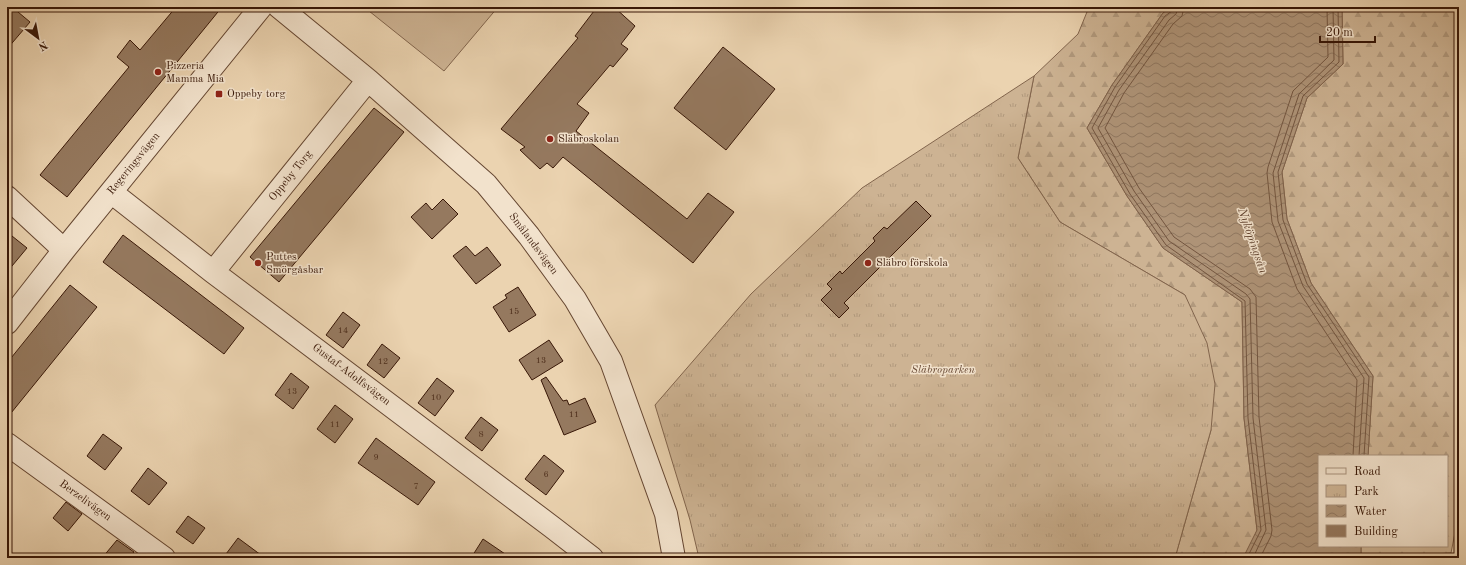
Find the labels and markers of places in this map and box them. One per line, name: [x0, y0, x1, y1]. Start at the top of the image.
place label: Pizzeria Mamma Mia: [166, 61, 225, 85]
marker: Pizzeria Mamma Mia: [153, 67, 163, 77]
marker: Oppeby torg: [214, 89, 224, 99]
place label: Oppeby torg: [227, 89, 286, 100]
marker: Släbroskolan: [545, 134, 555, 144]
place label: Släbroskolan: [558, 134, 619, 145]
place label: Puttes Smörgåsbar: [266, 252, 324, 276]
marker: Puttes Smörgåsbar: [253, 258, 263, 268]
marker: Släbro förskola: [863, 258, 873, 268]
place label: Släbro förskola: [876, 258, 948, 269]

